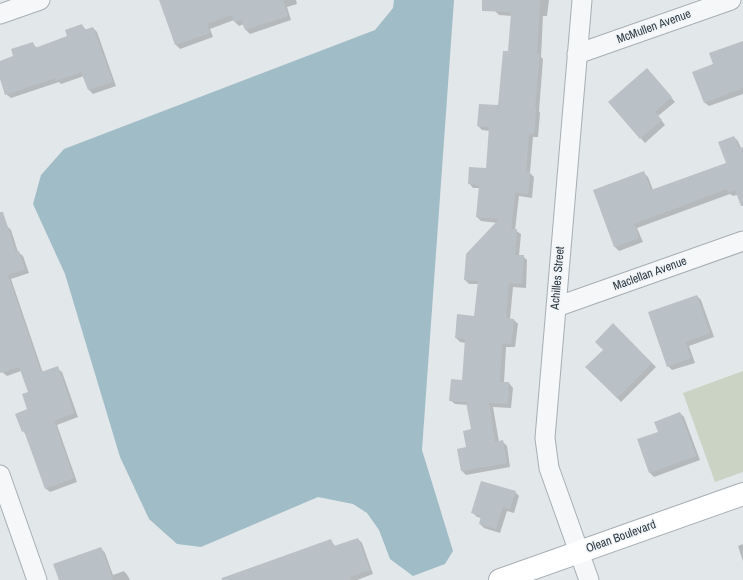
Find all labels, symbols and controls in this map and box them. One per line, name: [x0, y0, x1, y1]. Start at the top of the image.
street label: McMullen Avenue: [615, 7, 693, 47]
street label: Achilles Street: [548, 246, 568, 310]
street label: Maclellan Avenue: [611, 254, 689, 294]
street label: Olean Boulevard: [584, 518, 658, 556]

